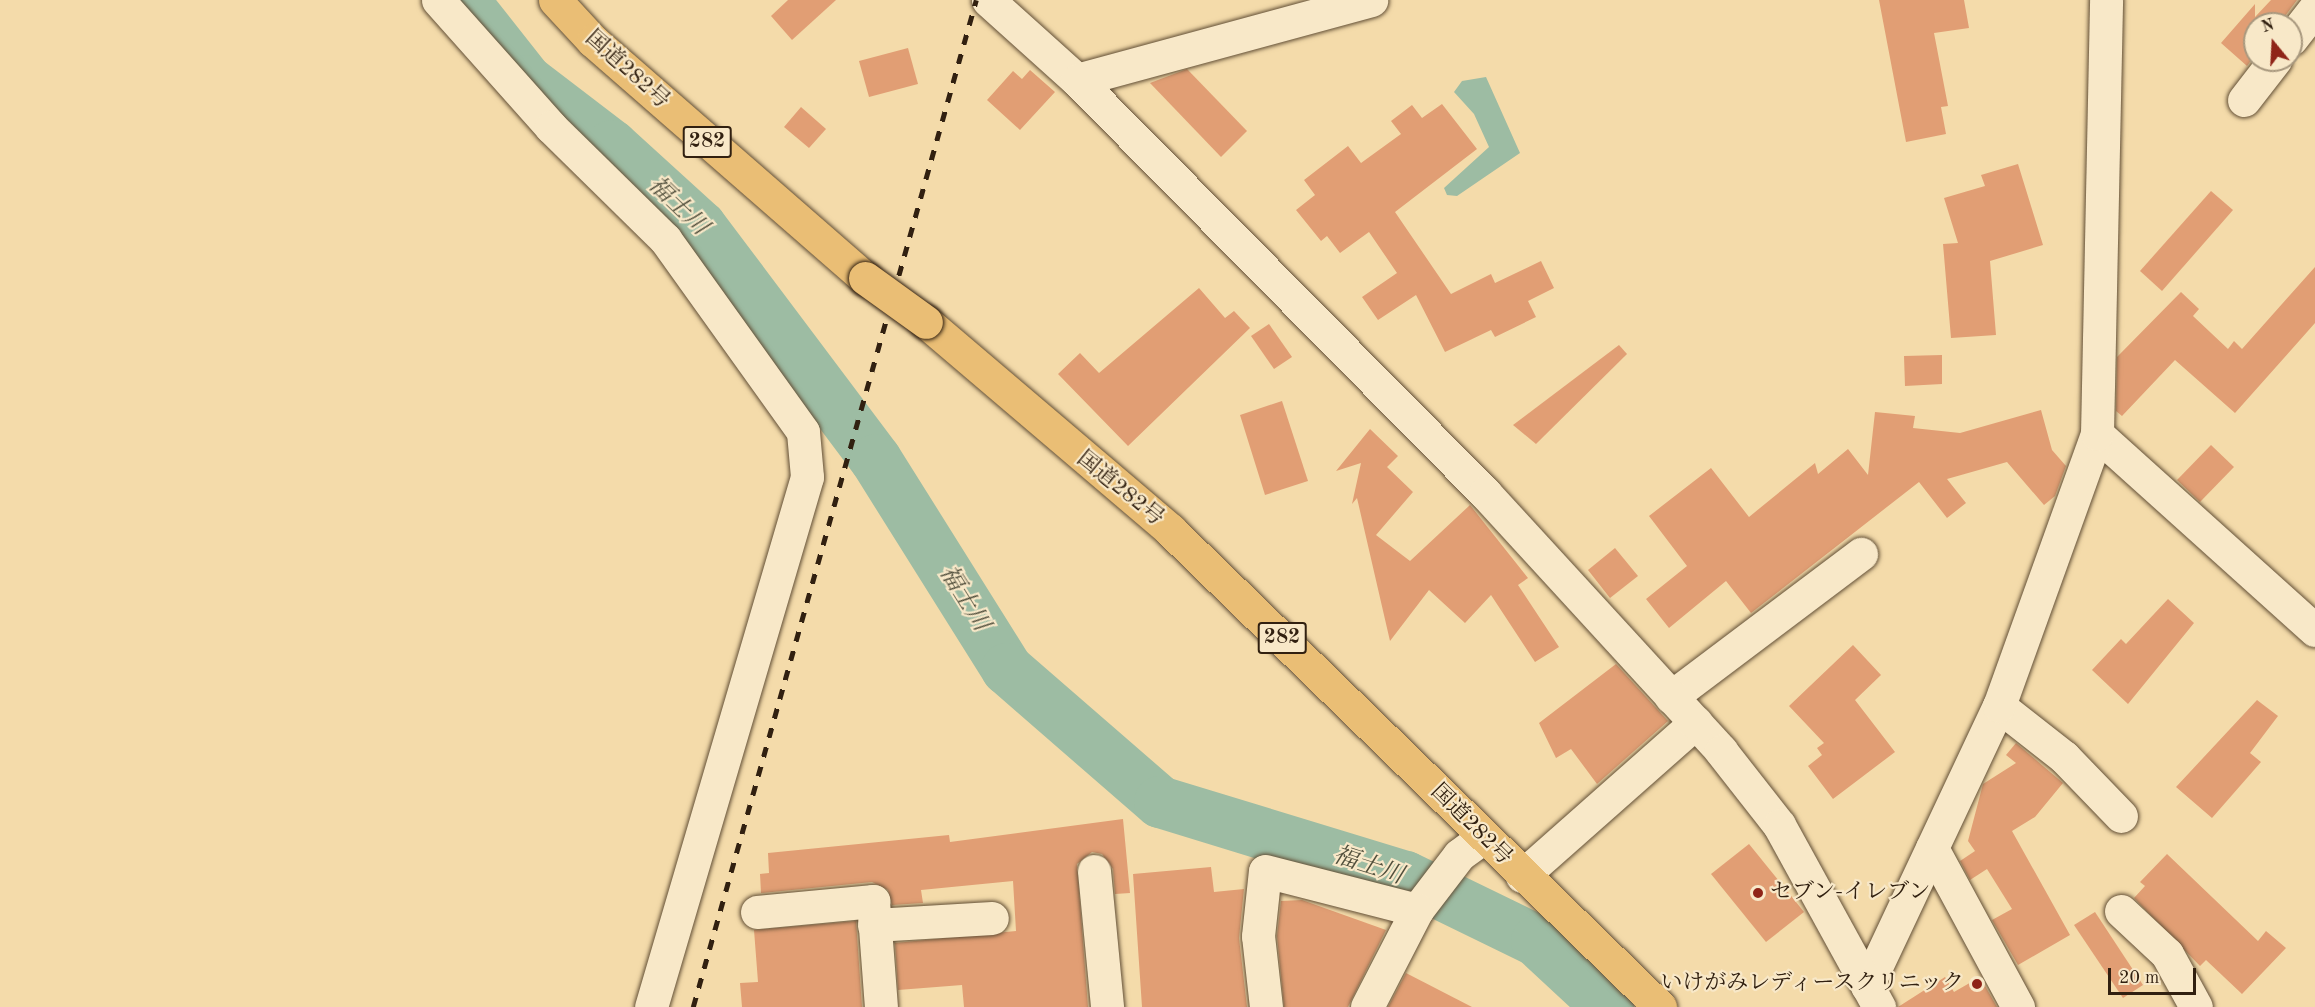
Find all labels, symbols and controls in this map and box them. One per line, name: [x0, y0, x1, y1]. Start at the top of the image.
north arrow: [2243, 12, 2303, 72]
text: N: [2260, 17, 2276, 36]
street label: 国道282号: [579, 25, 675, 115]
road number: 282: [682, 124, 732, 160]
water label: 福士川: [641, 172, 713, 242]
street label: 国道282号: [1071, 446, 1169, 532]
water label: 福士川: [932, 561, 994, 637]
road number: 282: [1256, 620, 1308, 656]
street label: 国道282号: [1425, 779, 1517, 871]
water label: 福士川: [1329, 842, 1407, 892]
place label: セブン-イレブン: [1770, 880, 1932, 906]
marker: セブン-イレブン: [1751, 886, 1765, 900]
scale bar: [2111, 956, 2200, 994]
text: 20 m: [2119, 969, 2159, 987]
place label: いけがみレディースクリニック: [1656, 971, 1964, 997]
marker: いけがみレディースクリニック: [1968, 975, 1986, 993]

